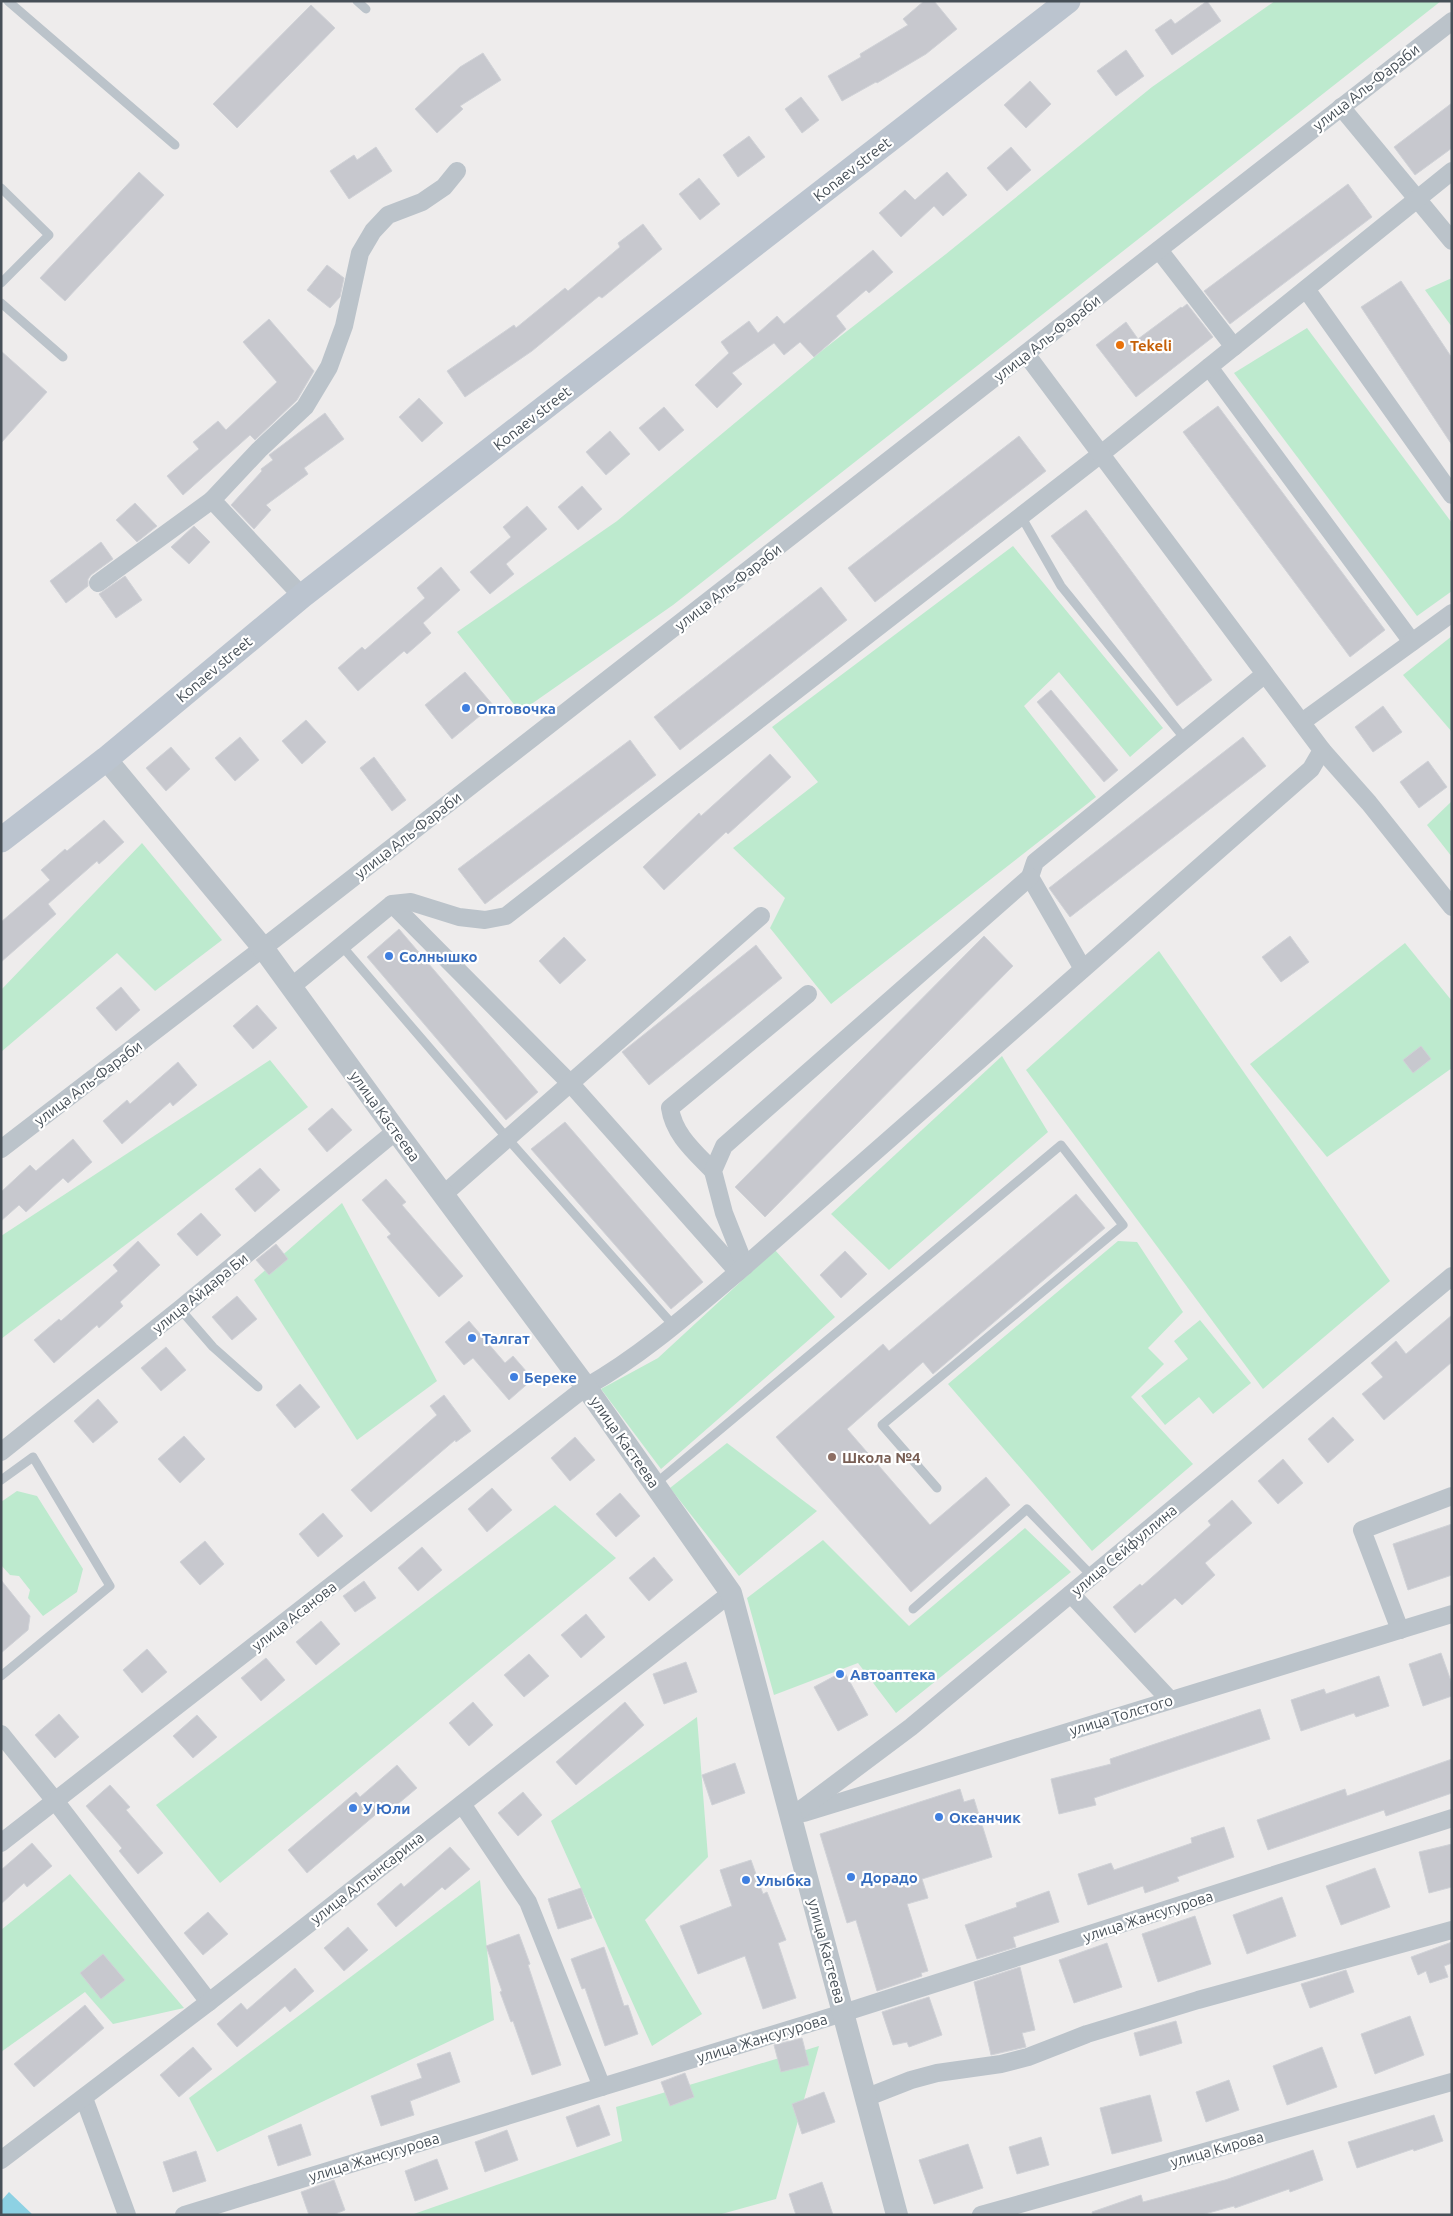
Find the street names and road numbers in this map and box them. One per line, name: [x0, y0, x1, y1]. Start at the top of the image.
street label: улица Аль-Фараби: [1309, 40, 1423, 134]
street label: Konaev street: [810, 133, 894, 204]
street label: улица Аль-Фараби: [990, 291, 1104, 385]
street label: Konaev street: [490, 382, 574, 453]
street label: улица Аль-Фараби: [671, 540, 785, 634]
street label: Konaev street: [173, 632, 255, 706]
street label: улица Аль-Фараби: [351, 788, 465, 882]
street label: улица Аль-Фараби: [31, 1037, 145, 1129]
street label: улица Кастеева: [346, 1067, 424, 1165]
street label: улица Айдара Би: [149, 1249, 251, 1337]
street label: улица Кастеева: [587, 1393, 663, 1491]
street label: улица Сейфуллина: [1068, 1501, 1180, 1599]
street label: улица Асанова: [248, 1578, 340, 1654]
street label: улица Толстого: [1067, 1691, 1175, 1739]
street label: улица Алтынсарина: [307, 1829, 427, 1927]
street label: улица Жансугурова: [1081, 1887, 1215, 1945]
street label: улица Кастеева: [805, 1897, 849, 2005]
street label: улица Жансугурова: [695, 2010, 829, 2066]
street label: улица Кирова: [1168, 2128, 1266, 2170]
street label: улица Жансугурова: [307, 2129, 441, 2185]

